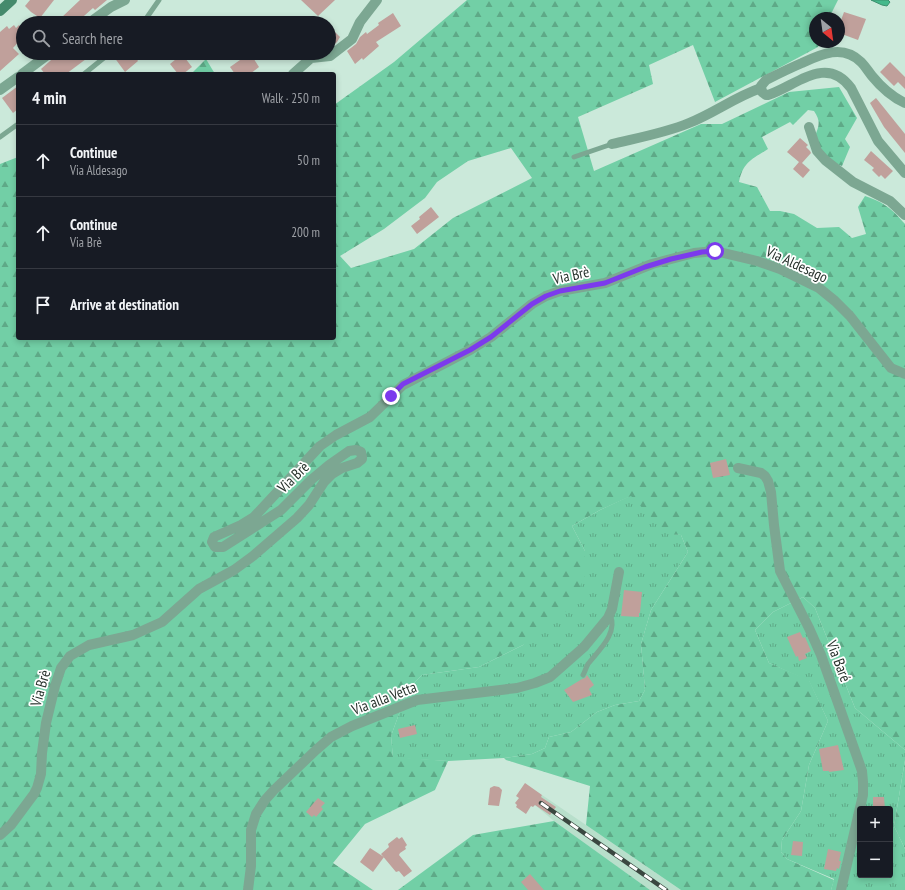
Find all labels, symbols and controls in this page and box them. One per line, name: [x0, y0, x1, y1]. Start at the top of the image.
north arrow: [809, 12, 845, 48]
search box: [16, 16, 336, 60]
icon: search: [30, 27, 52, 49]
text: Search here: [62, 29, 123, 48]
text: 4 min: [32, 87, 66, 109]
text: Walk · 250 m: [262, 90, 320, 107]
text: Continue: [70, 143, 117, 162]
icon: ahead: [32, 150, 54, 172]
text: 50 m: [297, 152, 320, 169]
text: Via Aldesago: [70, 162, 127, 179]
text: Continue: [70, 215, 117, 234]
icon: ahead: [32, 222, 54, 244]
text: 200 m: [291, 224, 320, 241]
text: Via Brè: [70, 234, 102, 251]
street label: Via Aldesago: [762, 241, 831, 287]
route start: [706, 242, 724, 260]
street label: Via Brè: [550, 262, 591, 288]
icon: arrive: [32, 294, 54, 316]
text: Arrive at destination: [70, 295, 179, 314]
route end: [382, 387, 400, 405]
street label: Via Brè: [272, 457, 313, 497]
street label: Via Baré: [822, 637, 856, 684]
street label: Via Brè: [26, 668, 54, 709]
street label: Via alla Vetta: [348, 677, 419, 719]
map controls: [857, 806, 893, 878]
button: +: [857, 806, 893, 842]
button: −: [857, 842, 893, 878]

